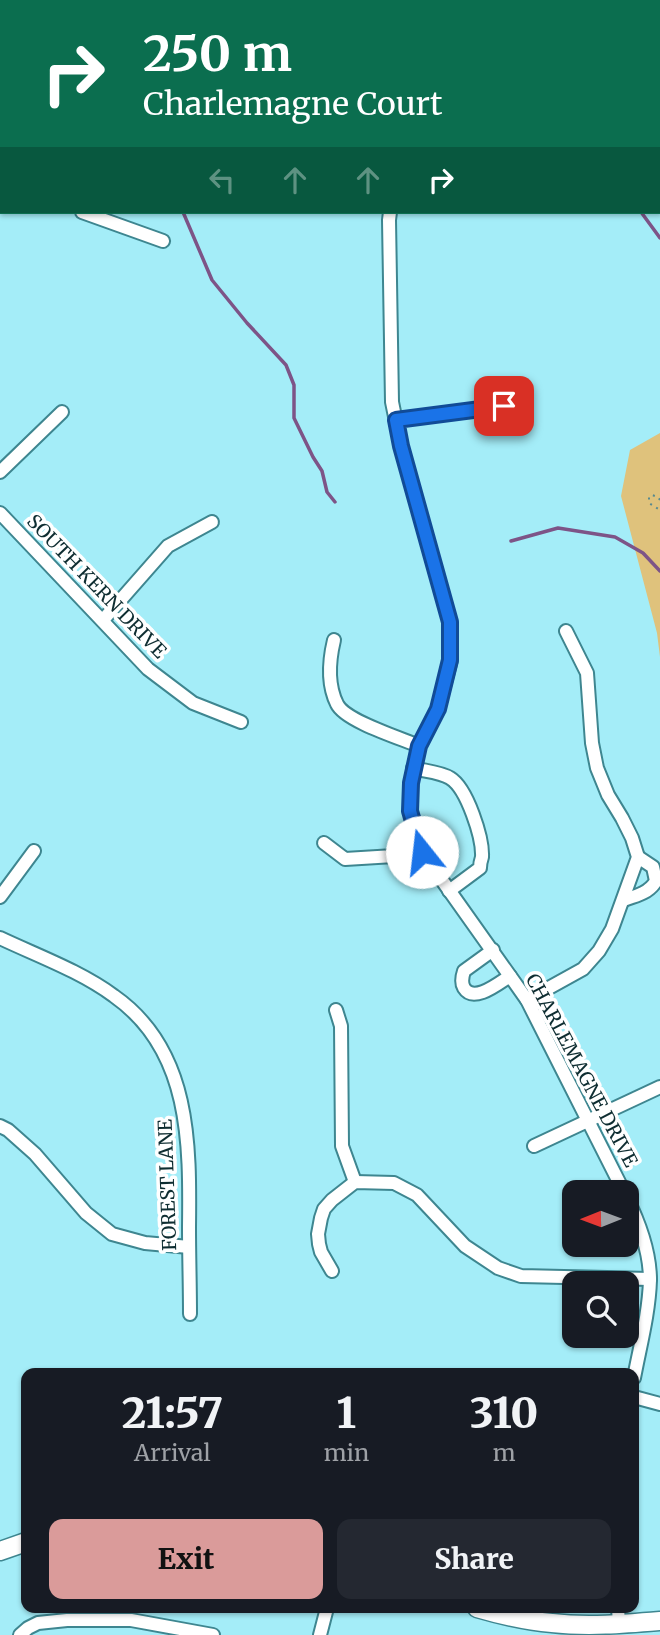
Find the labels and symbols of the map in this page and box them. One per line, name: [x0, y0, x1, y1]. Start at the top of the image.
pin: [474, 376, 534, 436]
street label: SOUTH KERN DRIVE: [22, 509, 172, 663]
position arrow: [385, 815, 459, 889]
street label: CHARLEMAGNE DRIVE: [521, 969, 643, 1171]
street label: FOREST LANE: [153, 1119, 181, 1251]
north arrow: [562, 1180, 639, 1256]

